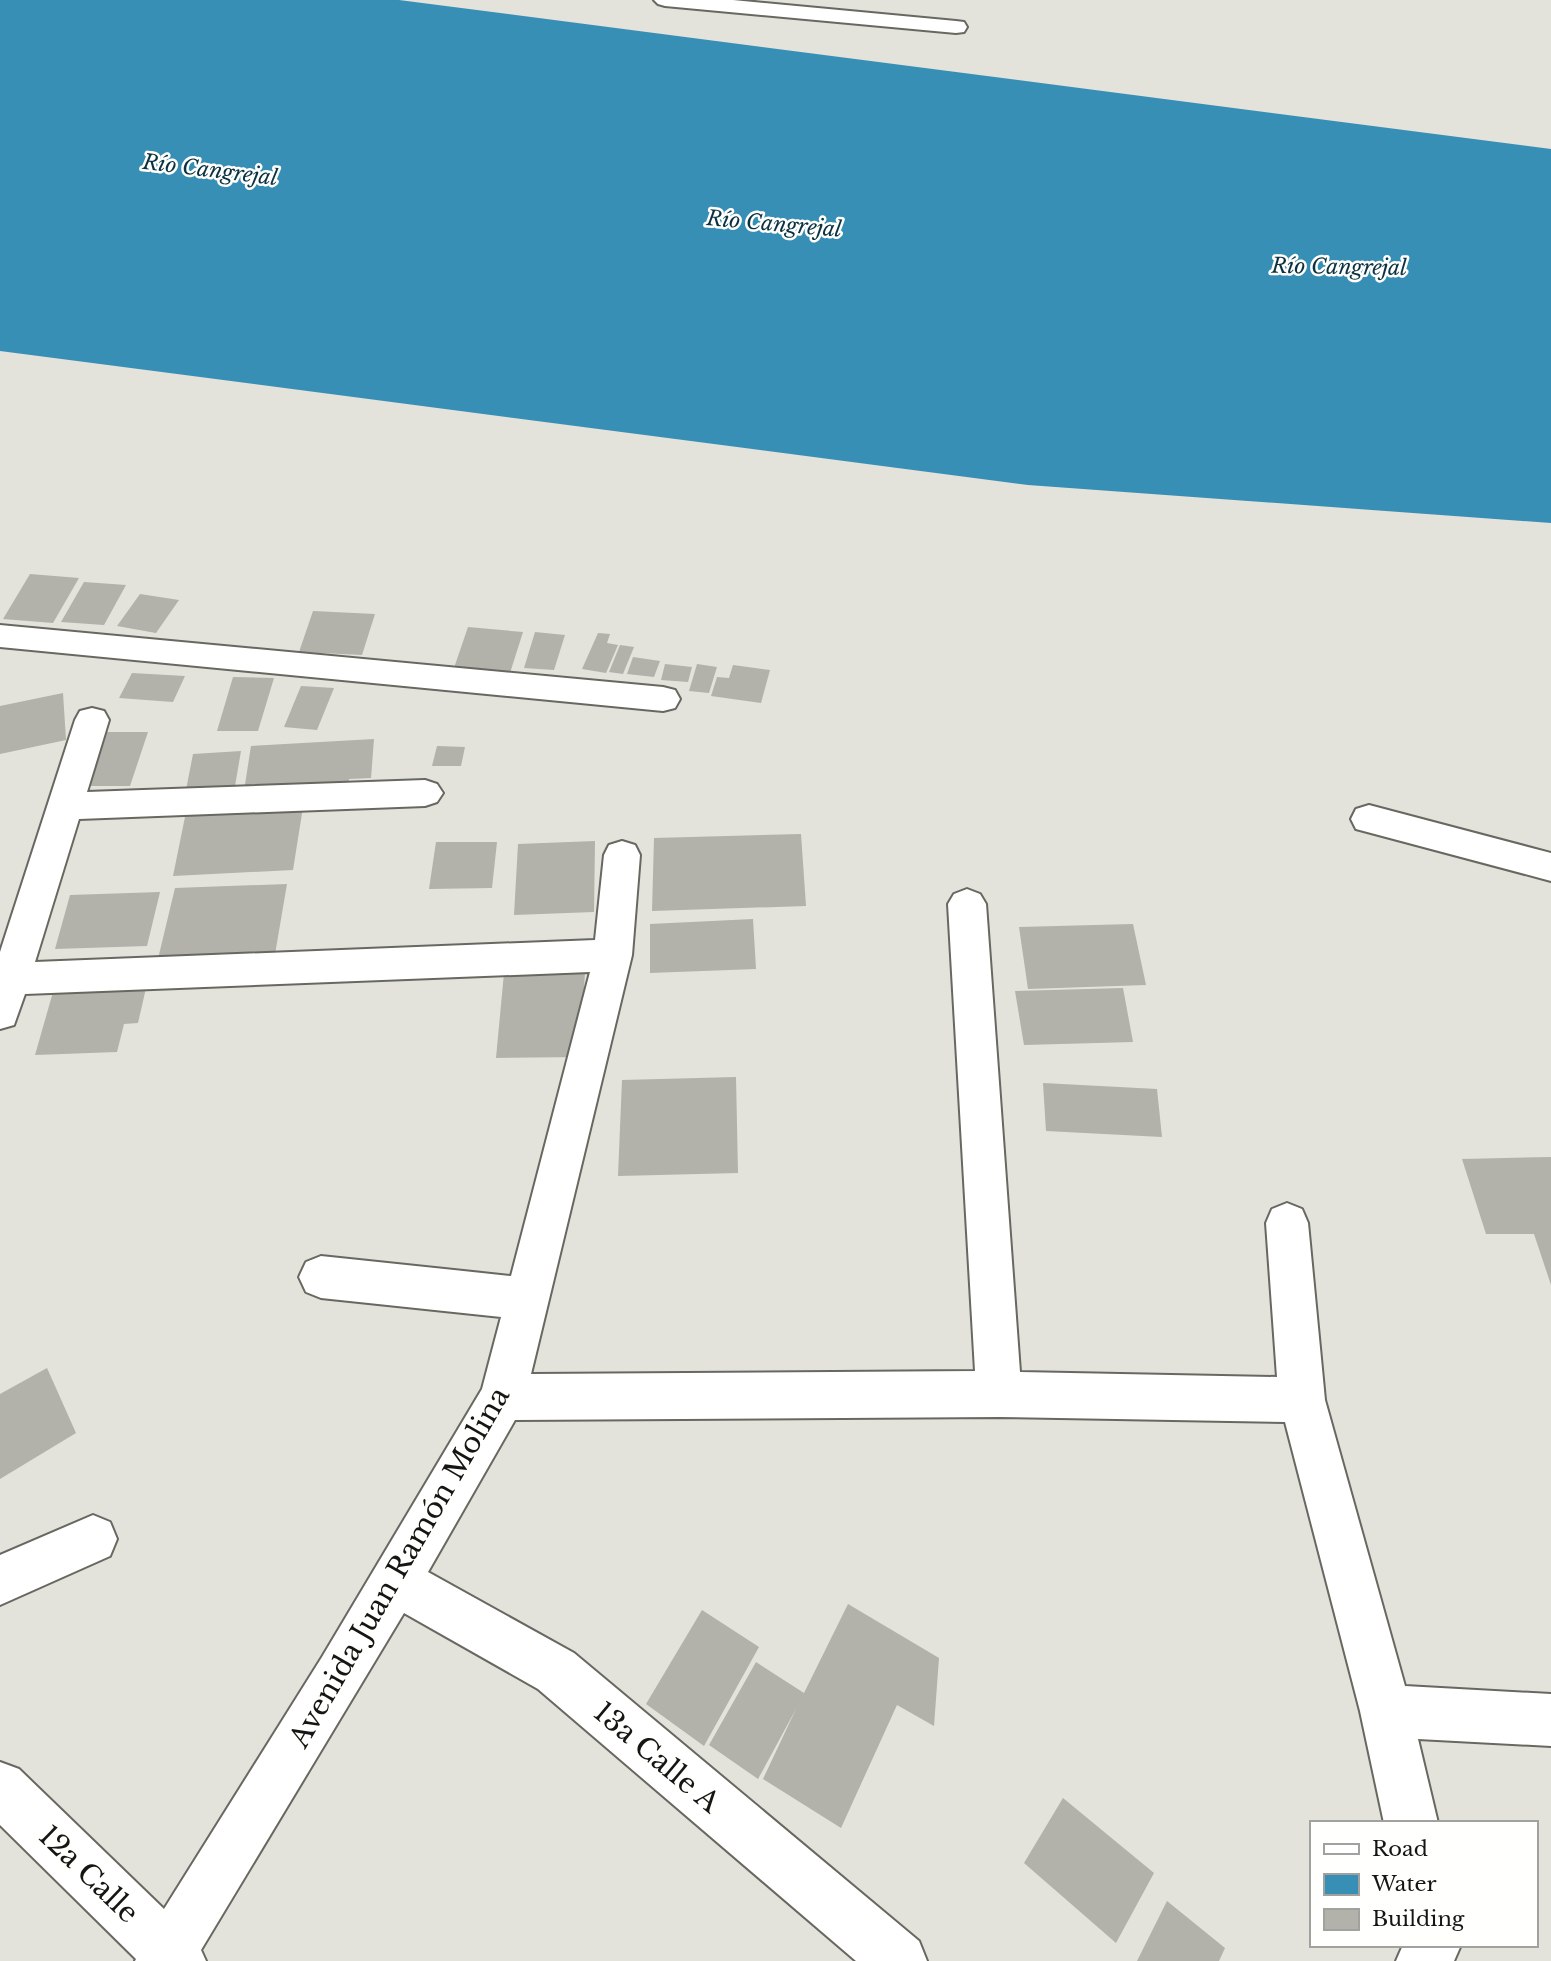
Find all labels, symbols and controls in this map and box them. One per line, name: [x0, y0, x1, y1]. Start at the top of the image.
water label: Río Cangrejal: [140, 149, 279, 191]
water label: Río Cangrejal: [704, 205, 843, 243]
water label: Río Cangrejal: [1270, 253, 1407, 281]
street label: Avenida Juan Ramón Molina: [281, 1380, 517, 1755]
street label: 13a Calle A: [587, 1695, 727, 1820]
street label: 12a Calle: [31, 1818, 146, 1930]
legend: [1310, 1821, 1537, 1947]
text: Road: [1372, 1836, 1428, 1862]
text: Water: [1371, 1871, 1436, 1897]
text: Building: [1372, 1906, 1465, 1932]

